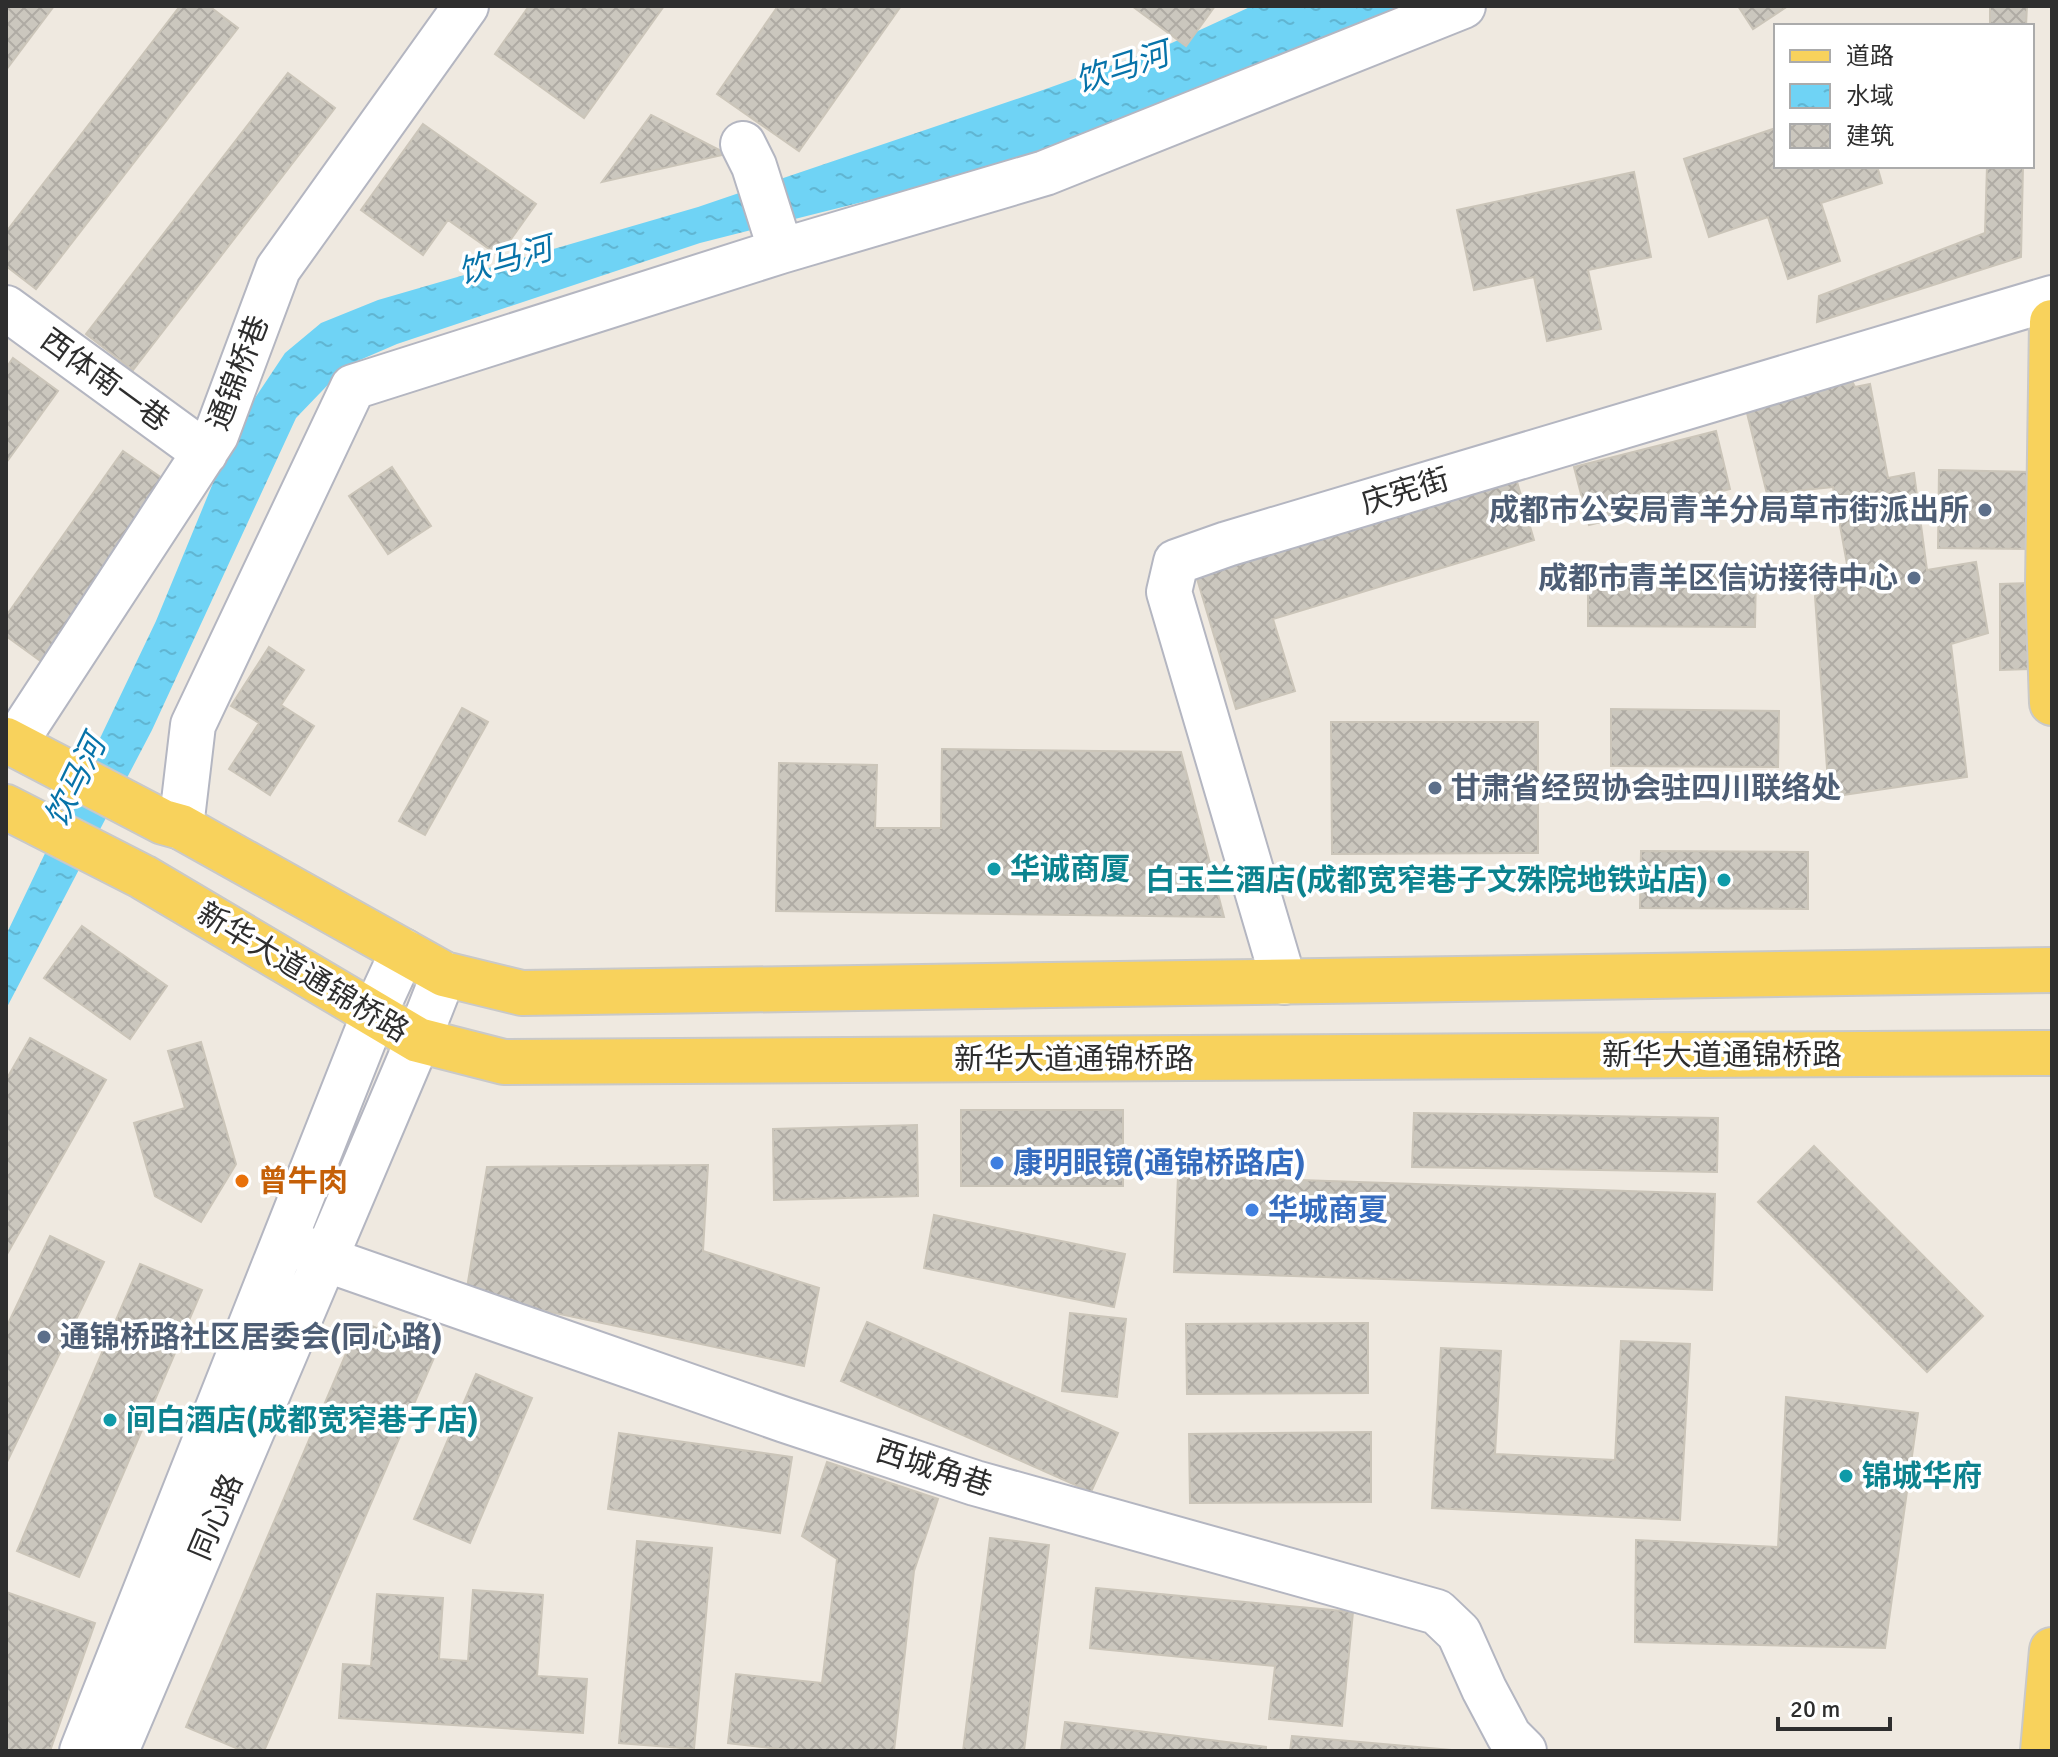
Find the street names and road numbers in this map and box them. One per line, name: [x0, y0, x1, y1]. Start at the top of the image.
street label: 通锦桥巷: [200, 311, 277, 436]
street label: 西体南一巷: [33, 321, 176, 439]
street label: 庆宪街: [1357, 461, 1454, 522]
street label: 新华大道通锦桥路: [190, 895, 415, 1050]
street label: 新华大道通锦桥路: [1602, 1037, 1842, 1074]
street label: 新华大道通锦桥路: [954, 1041, 1194, 1078]
street label: 西城角巷: [871, 1432, 997, 1505]
street label: 同心路: [182, 1469, 251, 1566]

